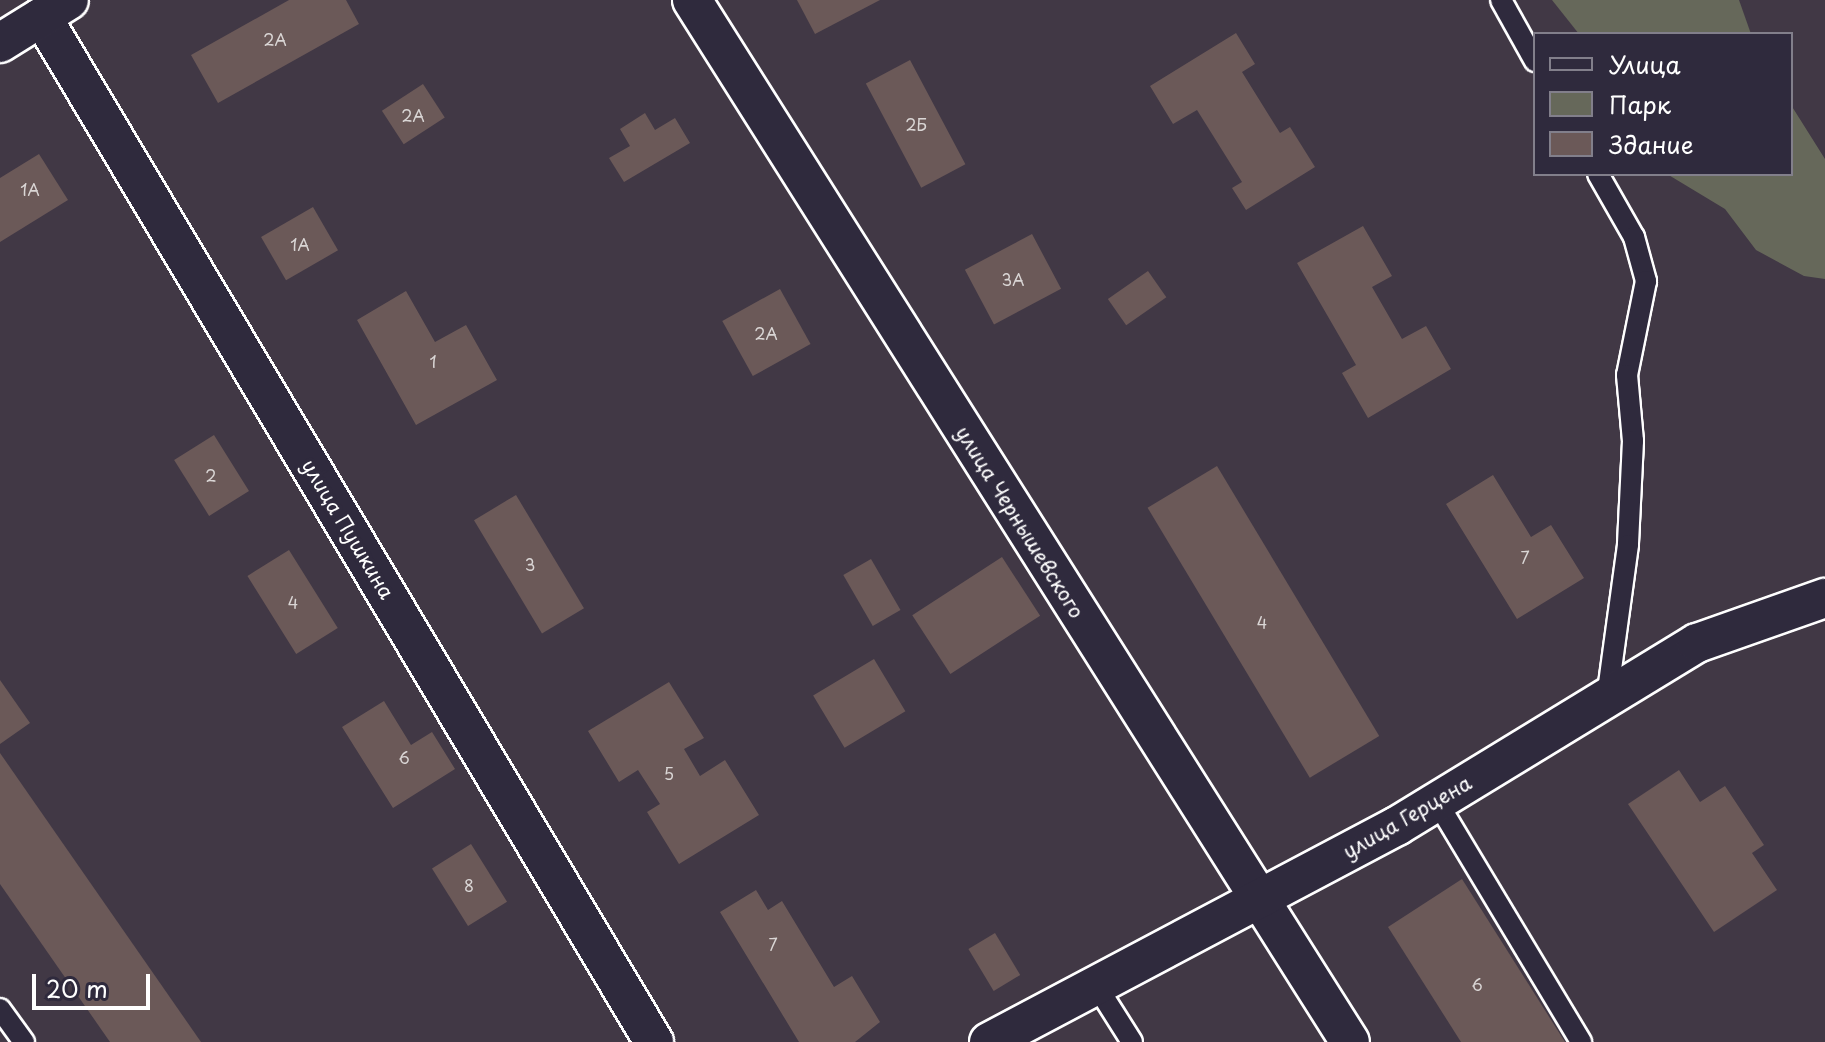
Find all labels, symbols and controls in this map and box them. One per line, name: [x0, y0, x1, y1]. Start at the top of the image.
house number: 2А: [263, 29, 287, 49]
legend: [1533, 32, 1793, 176]
text: Улица: [1609, 46, 1681, 82]
text: Парк: [1609, 86, 1671, 122]
house number: 2А: [401, 105, 425, 125]
house number: 2Б: [905, 114, 927, 134]
text: Здание: [1609, 126, 1694, 162]
house number: 1А: [20, 179, 40, 199]
house number: 1А: [290, 234, 310, 254]
house number: 3А: [1002, 269, 1024, 289]
house number: 2А: [754, 323, 778, 343]
house number: 1: [429, 351, 437, 371]
street label: улица Чернышевского: [951, 421, 1089, 623]
street label: улица Пушкина: [297, 454, 399, 604]
house number: 2: [205, 465, 217, 485]
house number: 7: [1520, 547, 1530, 567]
house number: 3: [525, 554, 535, 574]
house number: 4: [288, 592, 298, 612]
house number: 4: [1257, 612, 1267, 632]
house number: 6: [398, 747, 410, 767]
house number: 5: [664, 763, 674, 783]
street label: улица Герцена: [1338, 770, 1476, 864]
house number: 8: [464, 875, 474, 895]
house number: 7: [768, 934, 778, 954]
scale bar: [36, 958, 154, 1008]
text: 20 m: [46, 970, 108, 1006]
house number: 6: [1471, 974, 1483, 994]

